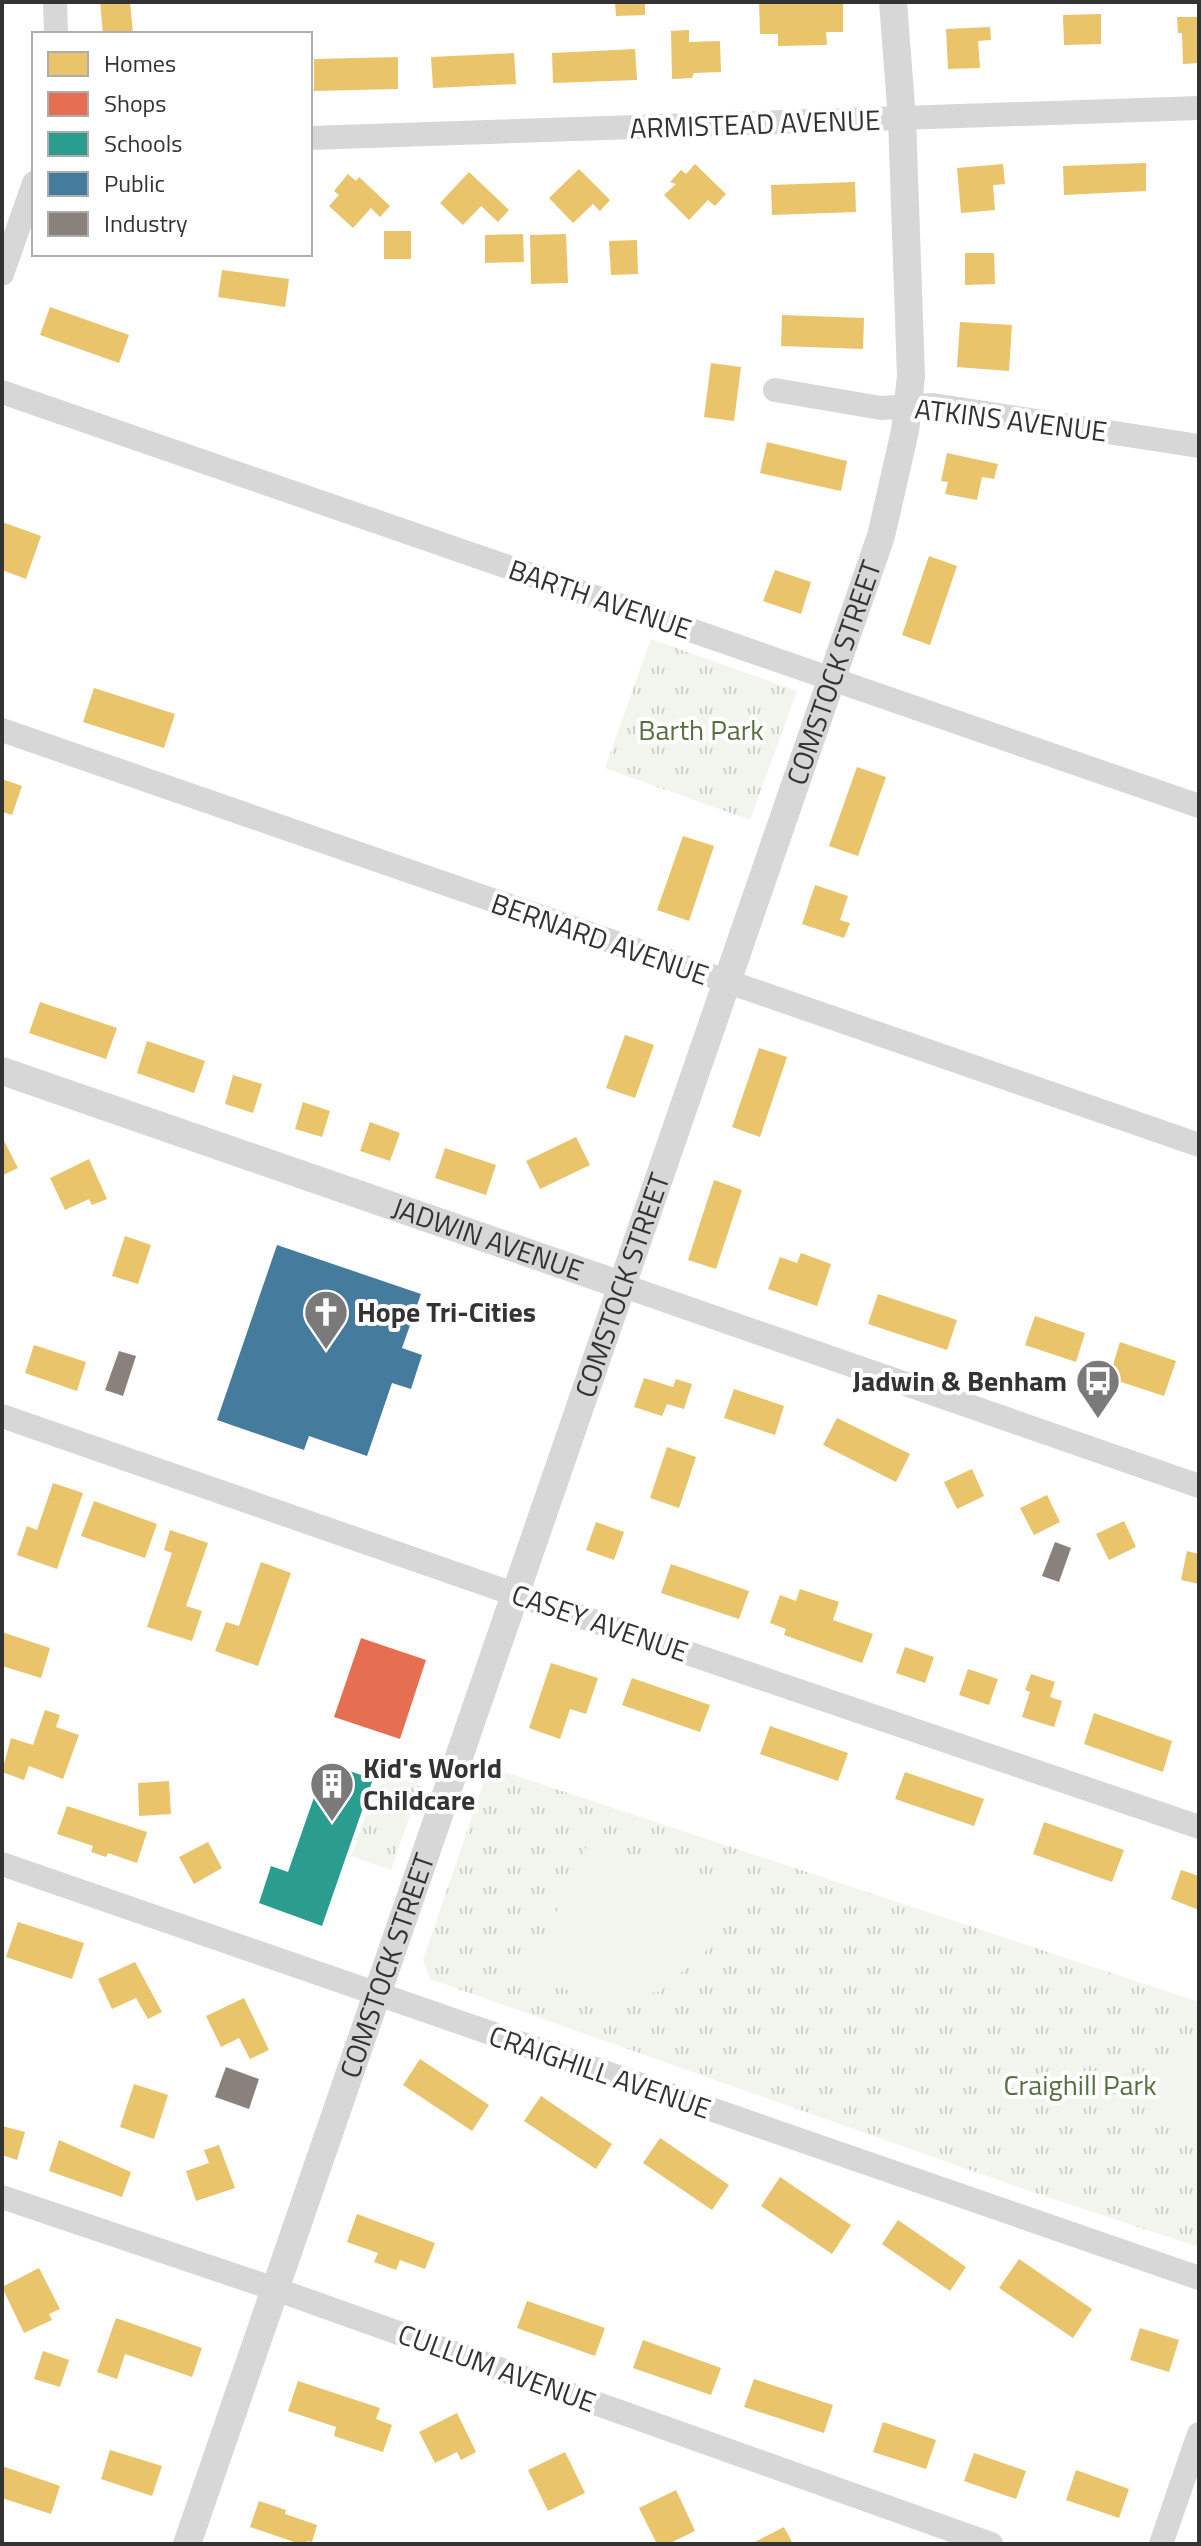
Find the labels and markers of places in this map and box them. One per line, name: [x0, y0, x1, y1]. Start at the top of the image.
church icon: Hope Tri-Cities: [302, 1288, 350, 1351]
place label: Hope Tri-Cities: [357, 1290, 536, 1333]
bus stop icon: Jadwin & Benham: [1074, 1357, 1122, 1420]
place label: Jadwin & Benham: [852, 1359, 1067, 1402]
place label: Kid's World Childcare: [363, 1746, 502, 1821]
building icon: Kid's World Childcare: [308, 1760, 356, 1823]

